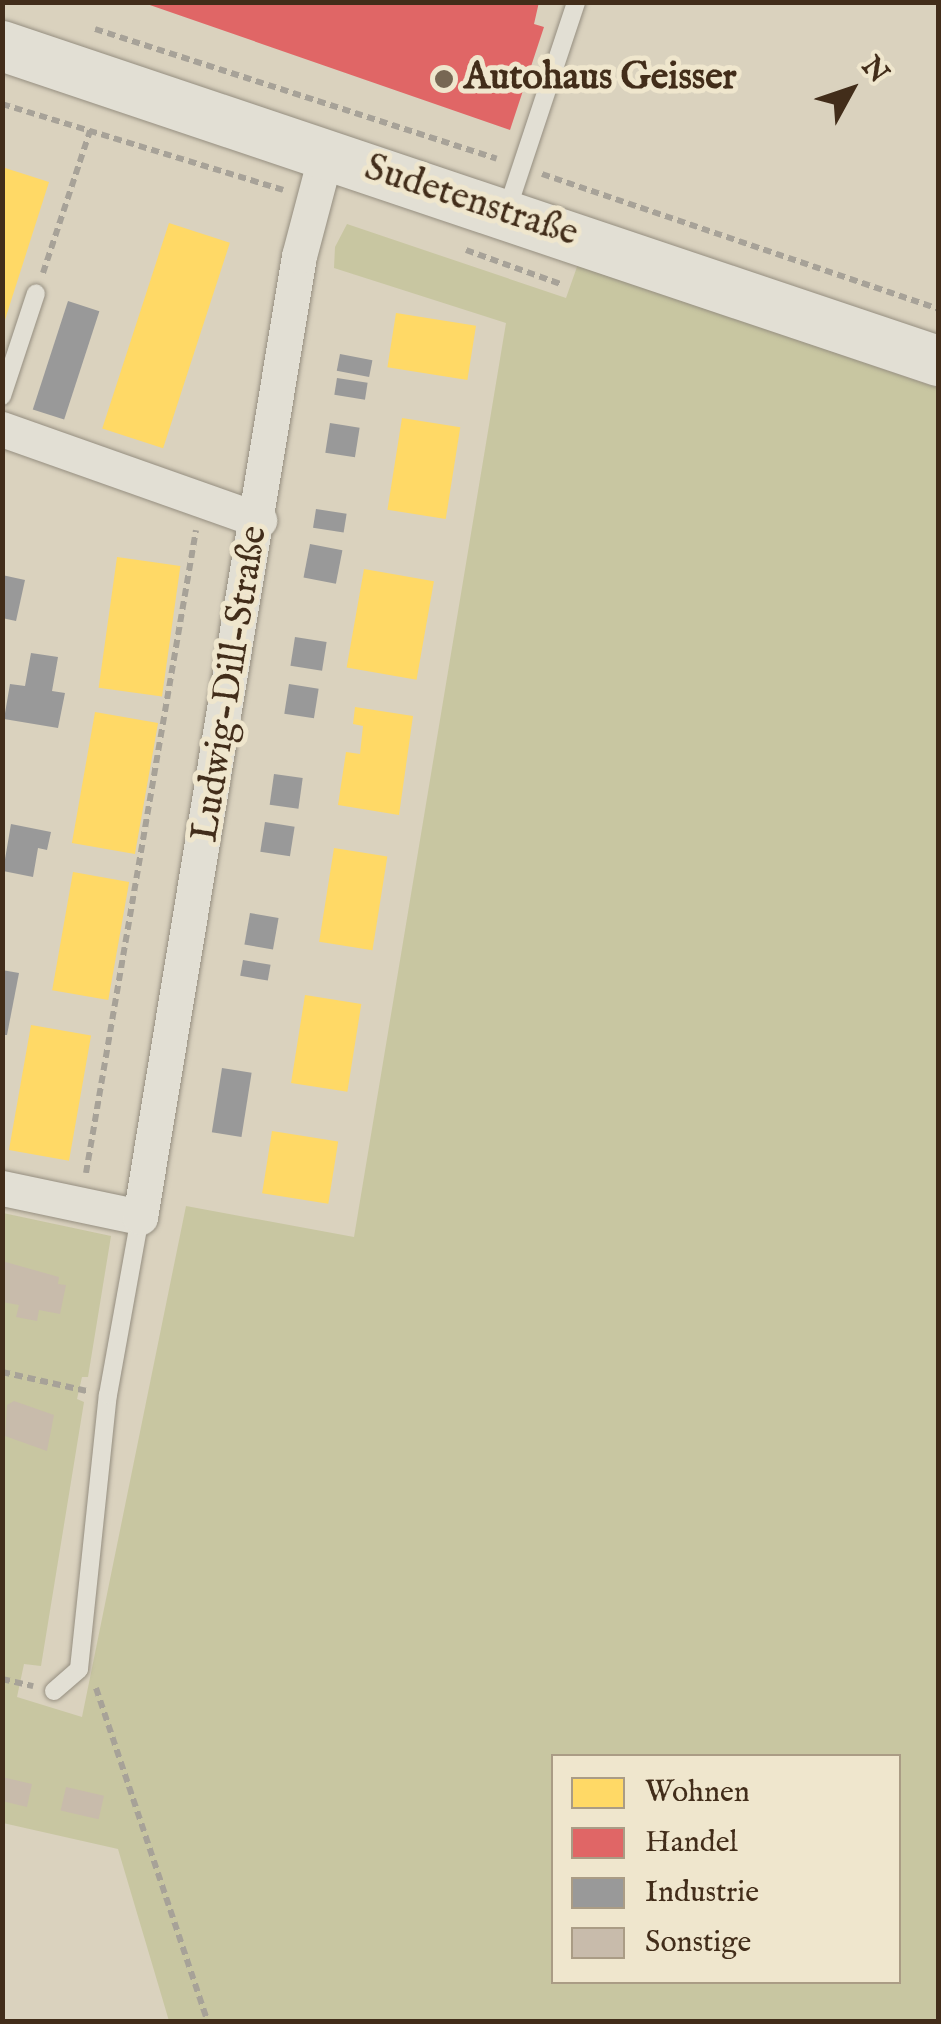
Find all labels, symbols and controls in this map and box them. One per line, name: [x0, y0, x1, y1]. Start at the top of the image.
north arrow: [801, 40, 901, 140]
text: N: [853, 50, 896, 91]
place label: Autohaus Geisser: [464, 56, 737, 102]
marker: Autohaus Geisser: [433, 68, 455, 90]
street label: Sudetenstraße: [359, 146, 583, 258]
street label: Ludwig-Dill-Straße: [184, 523, 278, 845]
legend: [551, 1754, 901, 1984]
text: Wohnen: [645, 1774, 750, 1812]
text: Handel: [645, 1824, 738, 1862]
text: Industrie: [645, 1874, 759, 1912]
text: Sonstige: [645, 1924, 751, 1962]

